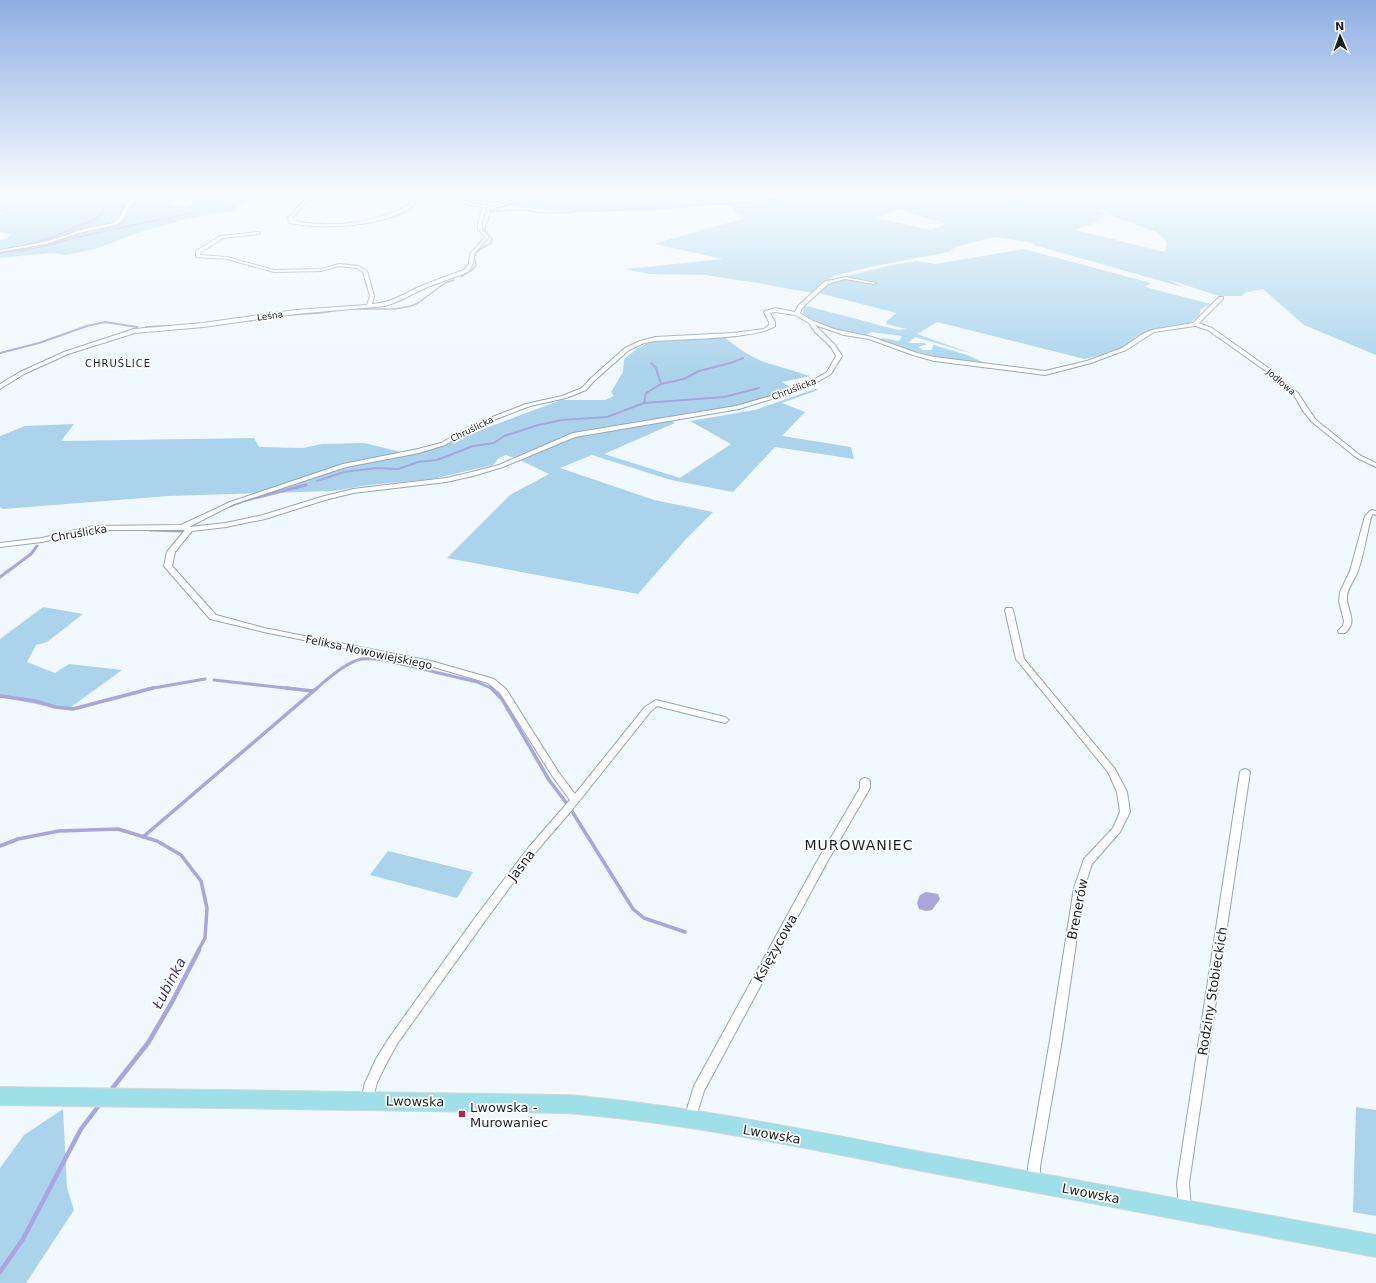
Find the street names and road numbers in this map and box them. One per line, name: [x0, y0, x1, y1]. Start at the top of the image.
street label: Leśna: [256, 309, 284, 323]
street label: Jodłowa: [1264, 366, 1297, 397]
street label: Chruślicka: [770, 376, 818, 402]
street label: Chruślicka: [449, 414, 495, 444]
street label: Chruślicka: [50, 522, 108, 545]
street label: Feliksa Nowowiejskiego: [304, 633, 434, 672]
street label: Jasna: [504, 847, 538, 885]
street label: Brenerów: [1064, 877, 1091, 941]
street label: Księżycowa: [751, 912, 800, 985]
street label: Rodziny Stobieckich: [1195, 926, 1230, 1056]
street label: Lwowska: [386, 1093, 444, 1110]
street label: Lwowska: [742, 1122, 802, 1147]
street label: Lwowska: [1061, 1181, 1121, 1206]

